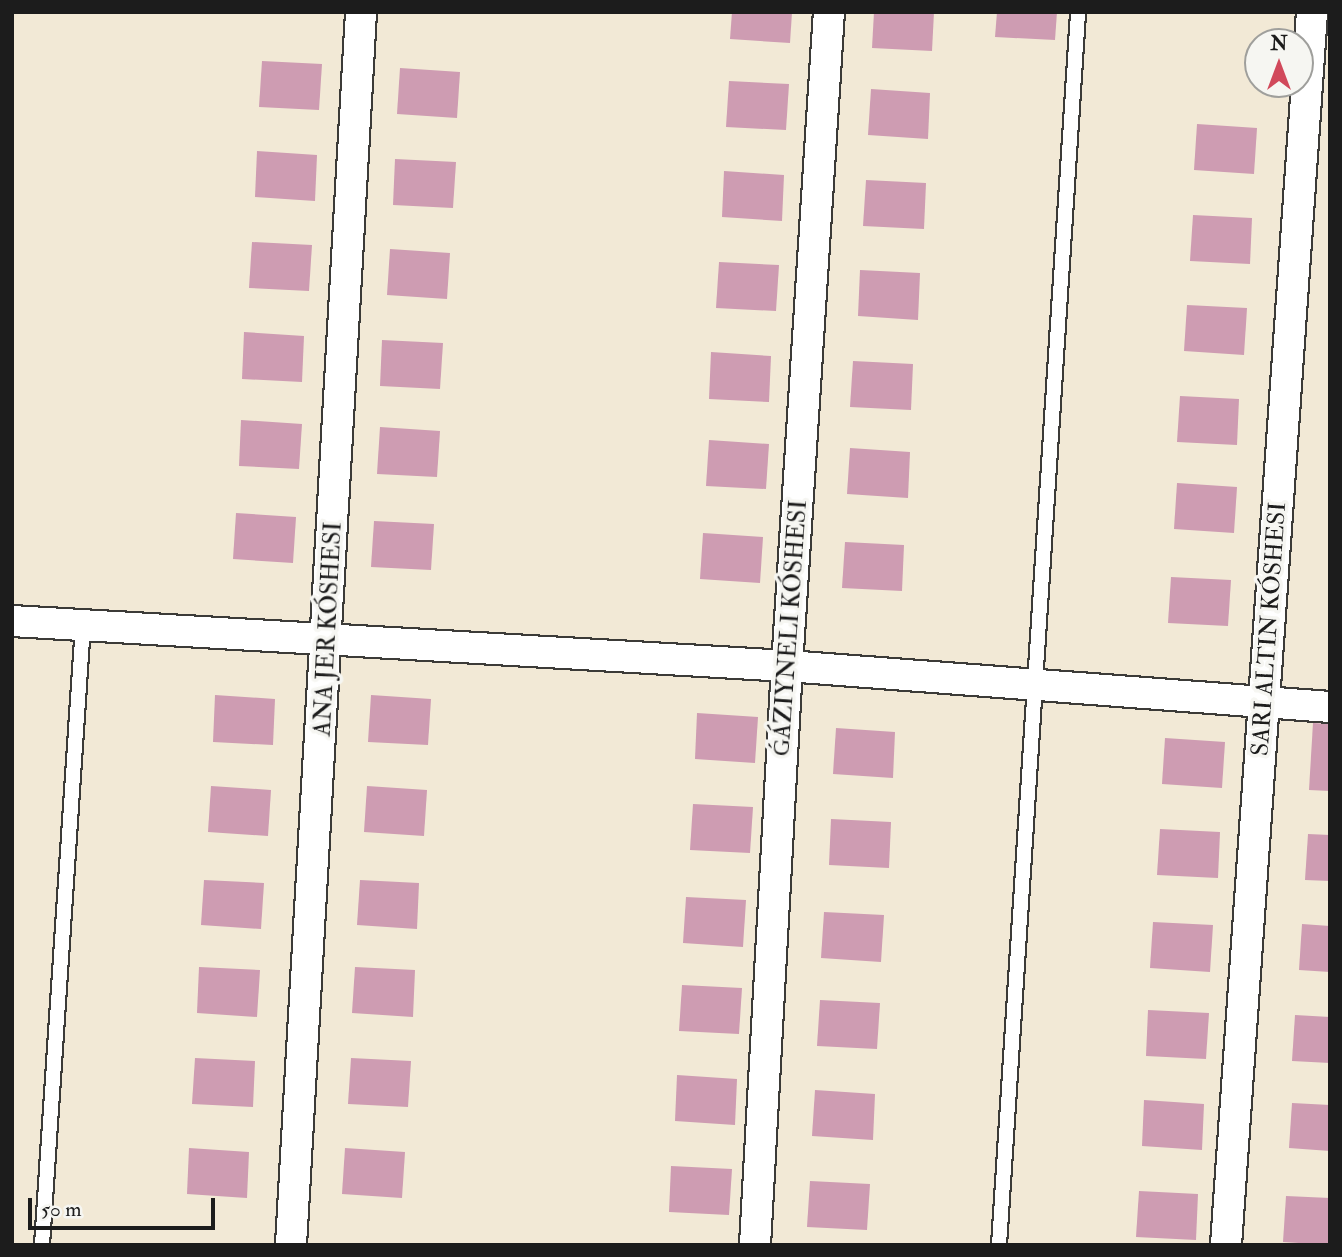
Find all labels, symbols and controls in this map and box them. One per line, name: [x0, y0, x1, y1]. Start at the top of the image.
north arrow: [1244, 28, 1314, 98]
text: N: [1270, 32, 1288, 56]
street label: ǴÁZIYNELI KÓSHESI: [767, 499, 813, 757]
street label: SARI ALTIN KÓSHESI: [1246, 501, 1292, 757]
street label: ANA JER KÓSHESI: [308, 521, 348, 737]
scale bar: [32, 1184, 219, 1228]
text: 50 m: [41, 1196, 82, 1223]

